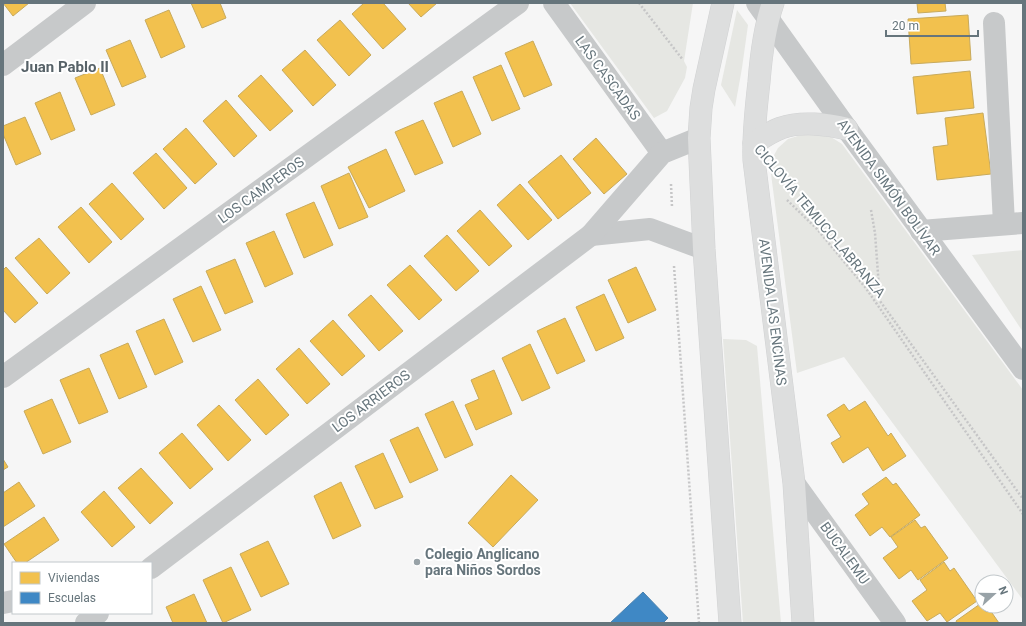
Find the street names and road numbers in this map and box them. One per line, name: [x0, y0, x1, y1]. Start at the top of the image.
street label: LAS CASCADAS: [572, 33, 644, 123]
street label: AVENIDA SIMÓN BOLÍVAR: [834, 115, 945, 258]
street label: CICLOVÍA TEMUCO-LABRANZA: [751, 141, 890, 301]
street label: LOS CAMPEROS: [215, 153, 307, 227]
street label: AVENIDA LAS ENCINAS: [756, 238, 790, 386]
street label: LOS ARRIEROS: [329, 367, 413, 435]
street label: BUCALEMU: [817, 519, 873, 587]

